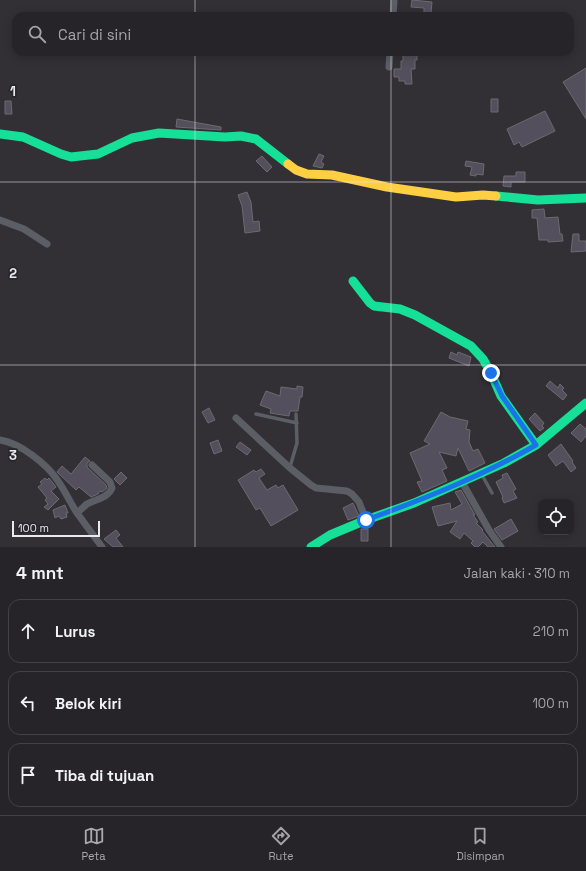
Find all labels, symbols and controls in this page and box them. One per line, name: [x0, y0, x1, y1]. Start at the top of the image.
search box: [12, 12, 574, 56]
icon: search: [26, 23, 48, 45]
text: Cari di sini: [58, 25, 131, 44]
text: 1: [10, 83, 16, 100]
text: 2: [9, 265, 17, 282]
route end: [482, 364, 500, 382]
text: 3: [9, 447, 17, 464]
map controls: [538, 499, 574, 535]
button: locate: [538, 499, 574, 535]
route start: [357, 511, 375, 529]
scale bar: [12, 519, 100, 538]
text: 100 m: [18, 521, 49, 535]
text: 4 mnt: [16, 562, 64, 584]
text: Jalan kaki · 310 m: [464, 565, 570, 582]
icon: ahead: [17, 620, 39, 642]
text: Lurus: [55, 622, 95, 641]
text: 210 m: [533, 623, 569, 640]
icon: left: [17, 692, 39, 714]
text: Belok kiri: [55, 694, 121, 713]
text: 100 m: [532, 695, 569, 712]
icon: arrive: [17, 764, 39, 786]
text: Tiba di tujuan: [55, 766, 154, 785]
tab: Peta: [81, 825, 106, 863]
tab: Rute: [268, 825, 294, 863]
tab: Disimpan: [456, 825, 505, 863]

